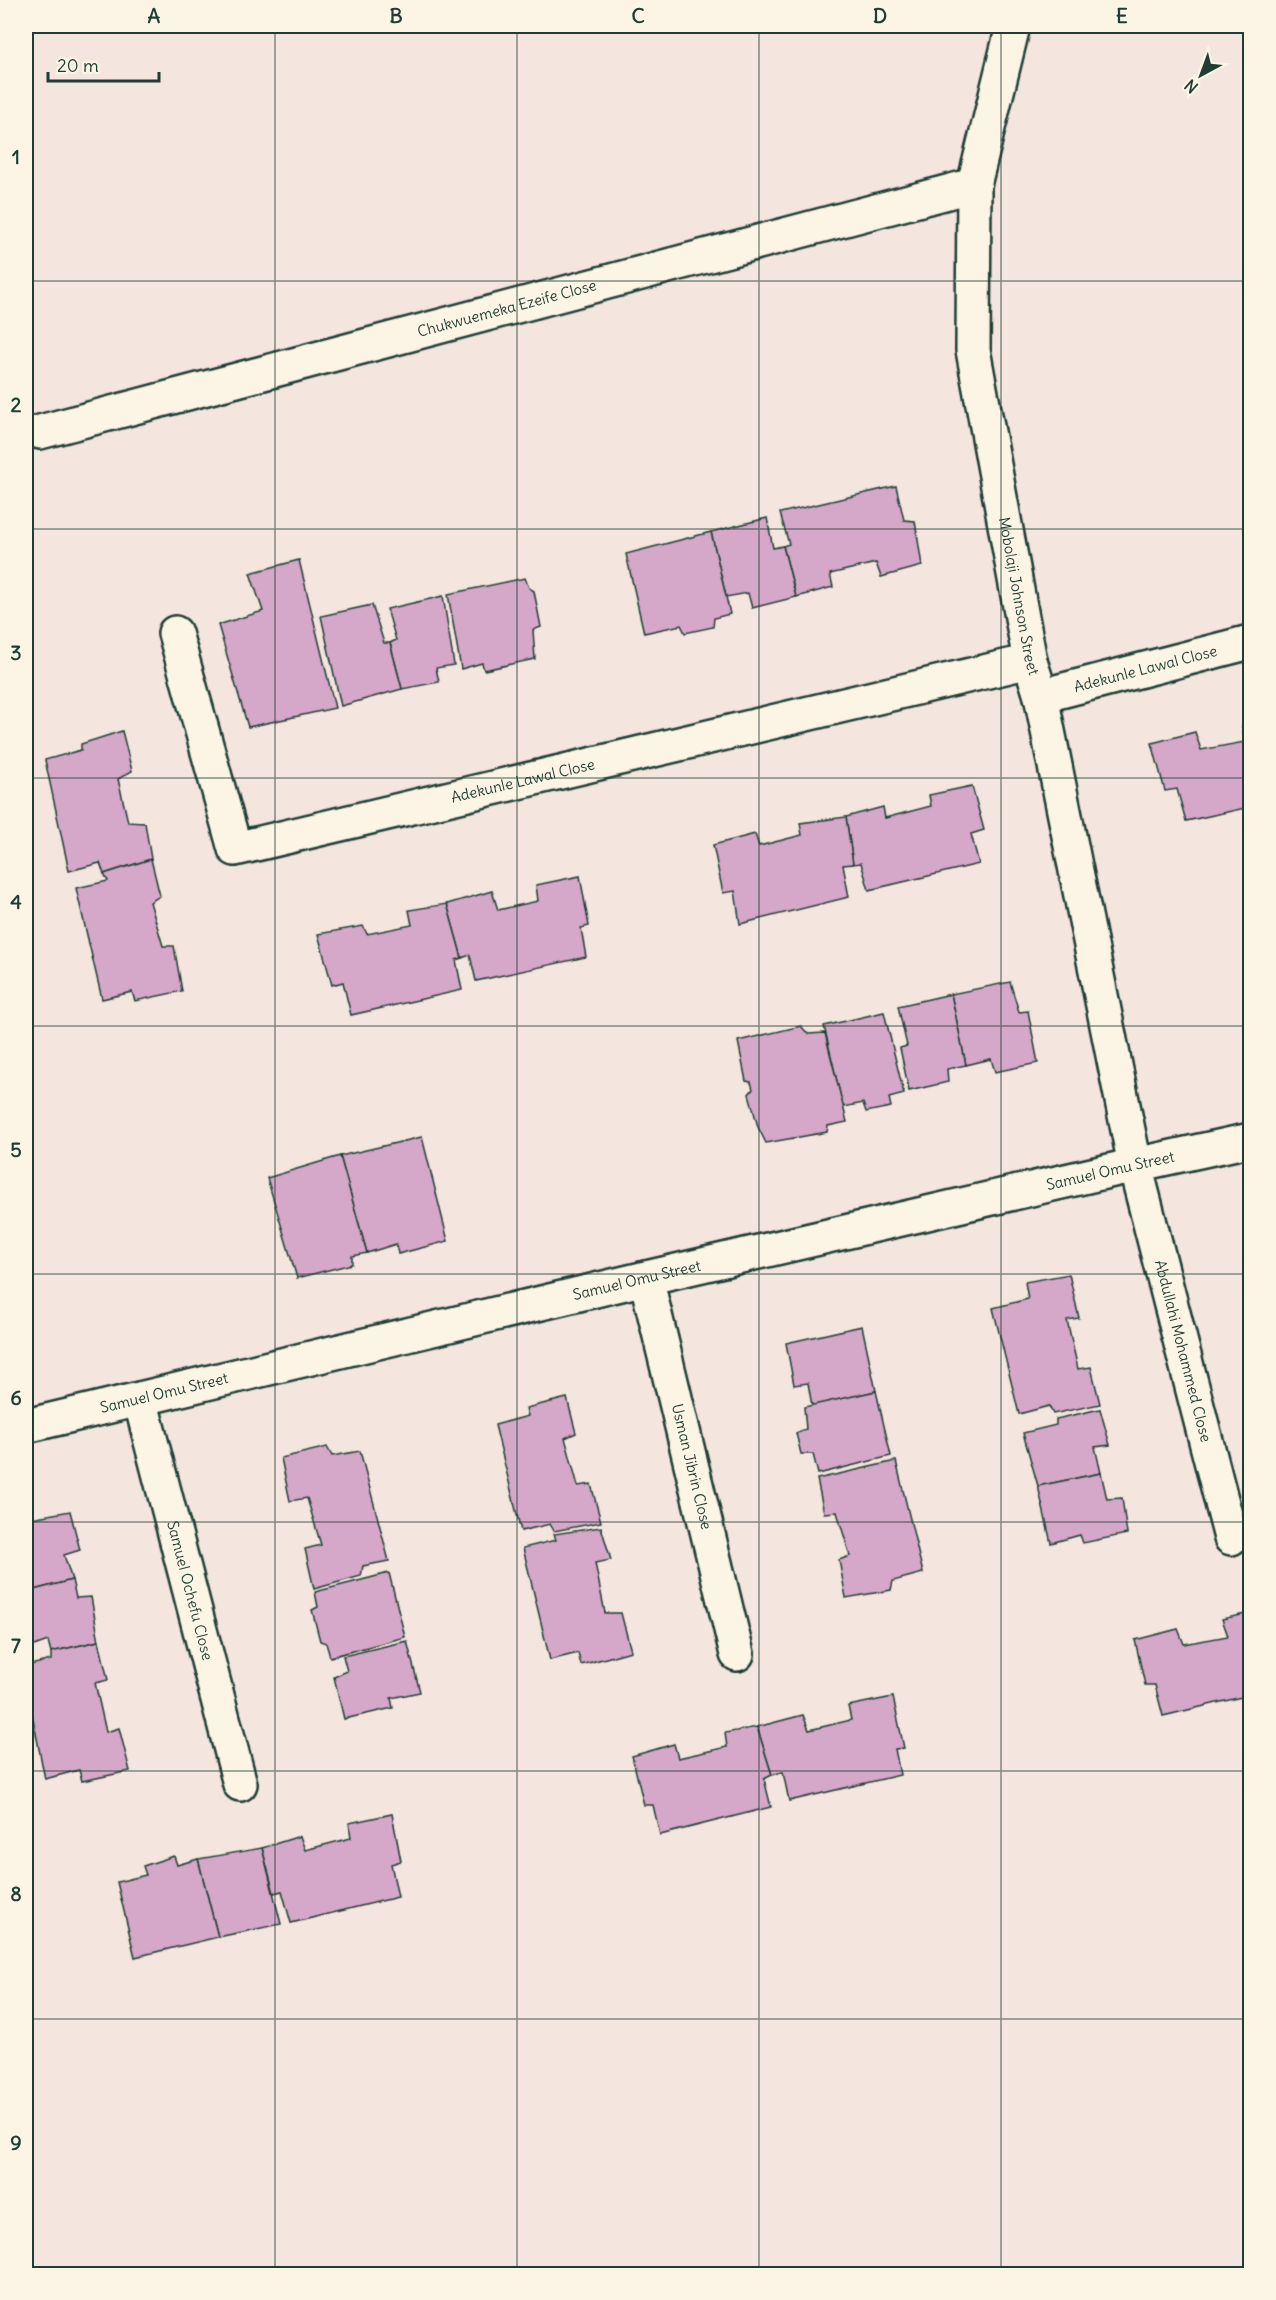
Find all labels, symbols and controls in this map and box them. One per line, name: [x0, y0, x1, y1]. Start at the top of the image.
text: A: [148, 3, 161, 28]
text: B: [389, 3, 403, 28]
text: C: [631, 3, 645, 28]
text: D: [873, 3, 887, 28]
text: E: [1116, 3, 1128, 28]
scale bar: [48, 45, 159, 83]
north arrow: [1171, 45, 1231, 105]
text: 20 m: [57, 54, 99, 77]
text: N: [1180, 75, 1202, 97]
text: 1: [12, 144, 20, 169]
street label: Chukwuemeka Ezeife Close: [415, 275, 598, 341]
text: 2: [11, 392, 22, 417]
street label: Mobolaji Johnson Street: [995, 515, 1044, 677]
text: 3: [10, 640, 22, 665]
street label: Adekunle Lawal Close: [1072, 641, 1219, 696]
street label: Adekunle Lawal Close: [449, 754, 597, 807]
text: 4: [10, 889, 22, 914]
text: 5: [10, 1137, 22, 1162]
street label: Samuel Omu Street: [1044, 1147, 1176, 1194]
street label: Samuel Omu Street: [571, 1256, 703, 1304]
street label: Abdullahi Mohammed Close: [1151, 1258, 1216, 1444]
street label: Samuel Omu Street: [98, 1368, 230, 1417]
text: 6: [10, 1385, 22, 1410]
street label: Usman Jibrin Close: [668, 1402, 716, 1531]
street label: Samuel Ochefu Close: [163, 1519, 218, 1662]
text: 7: [11, 1633, 21, 1658]
text: 8: [10, 1881, 22, 1906]
text: 9: [10, 2130, 22, 2155]

